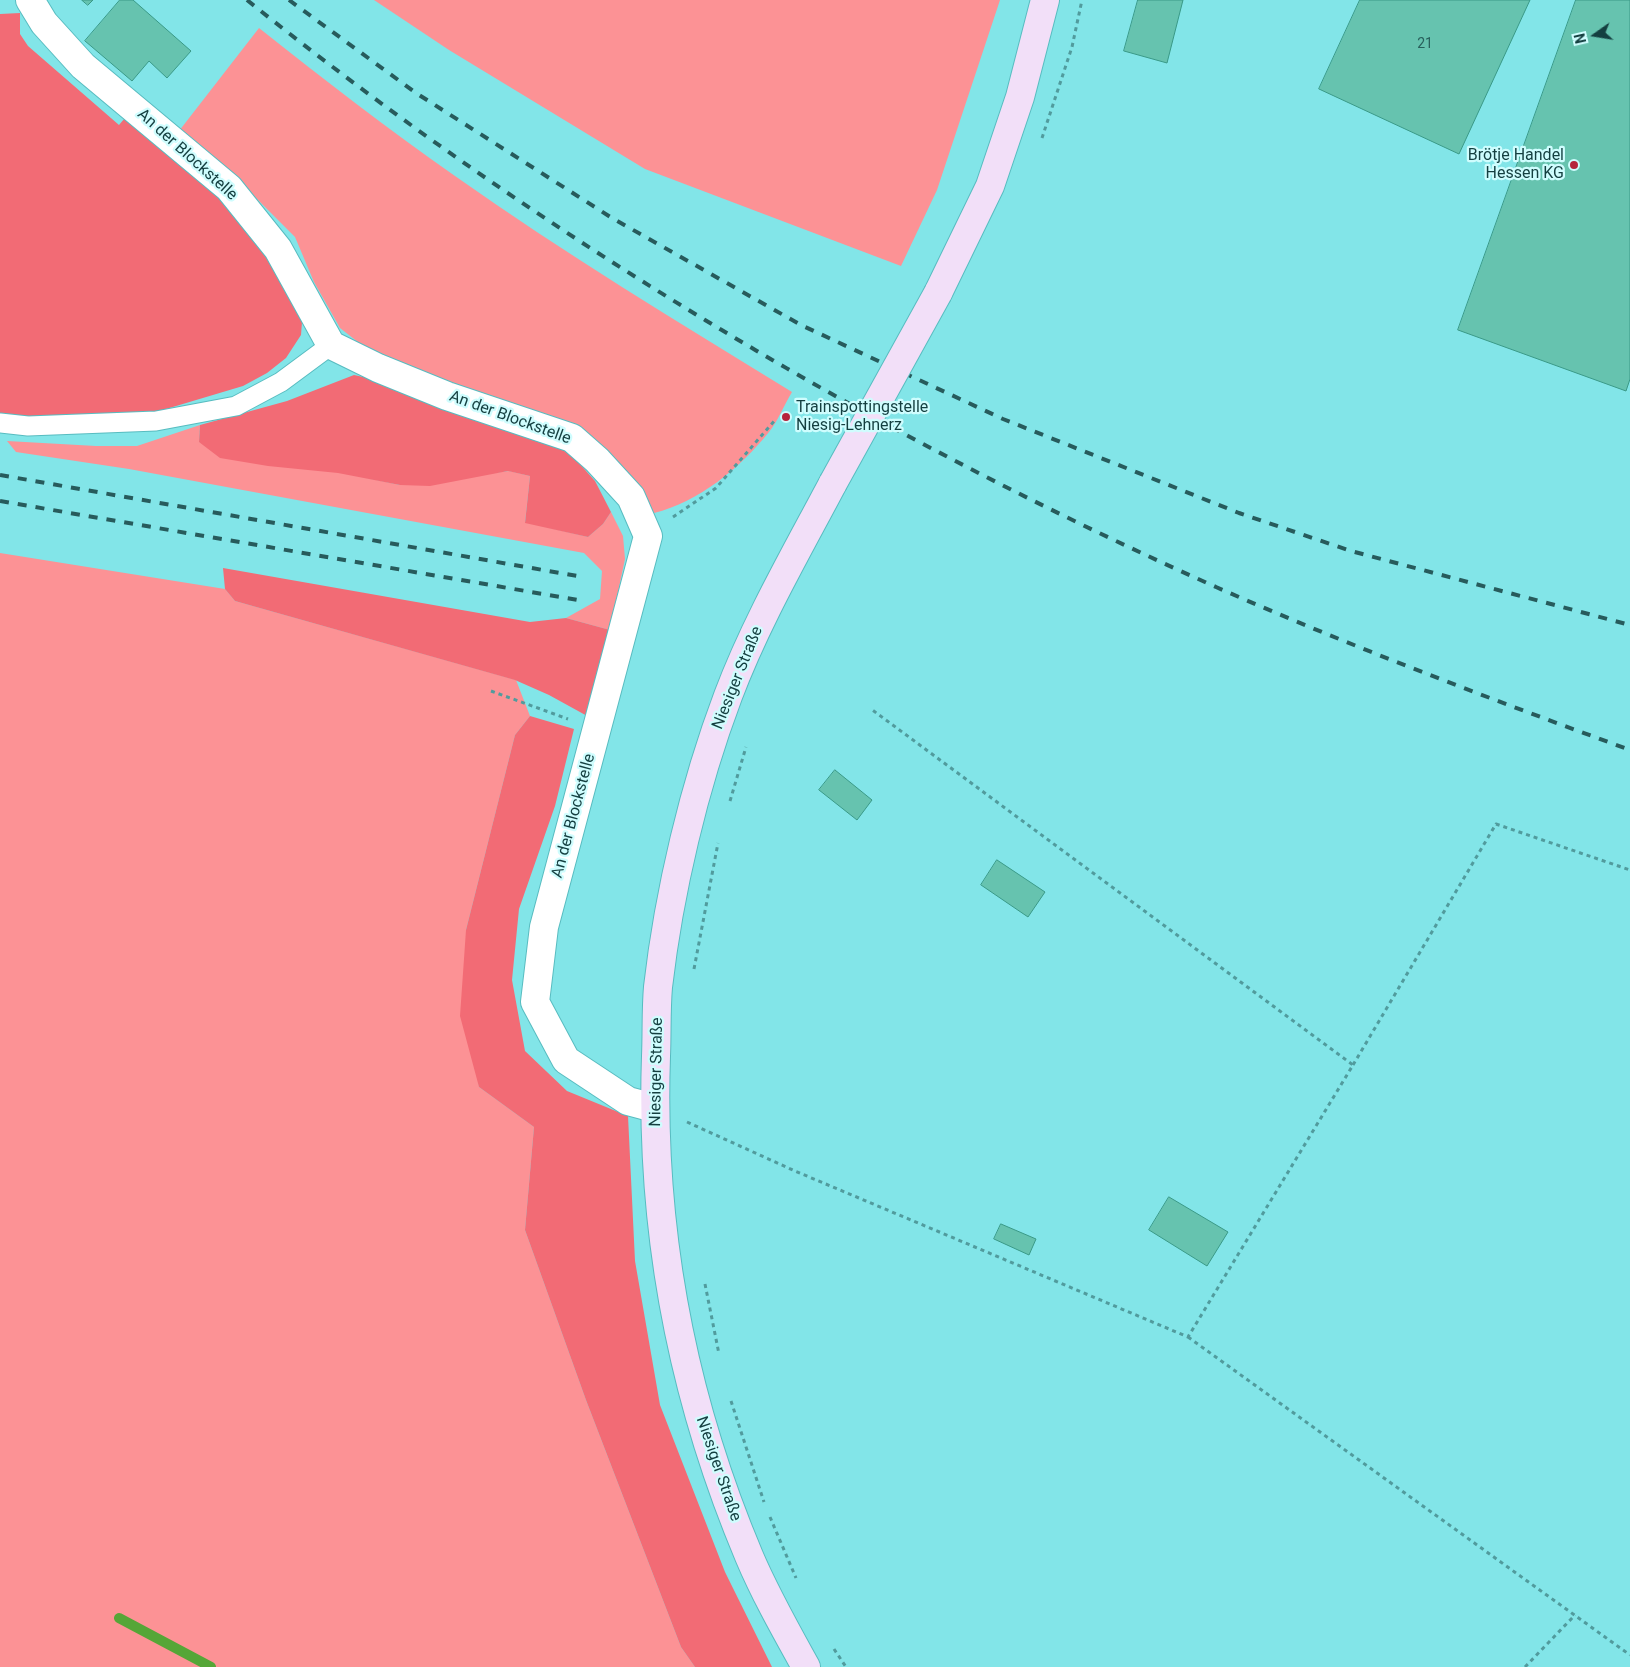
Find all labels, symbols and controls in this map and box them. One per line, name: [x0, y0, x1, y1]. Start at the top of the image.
north arrow: [1570, 10, 1620, 60]
text: N: [1571, 32, 1589, 45]
house number: 21: [1417, 36, 1433, 52]
street label: An der Blockstelle: [133, 105, 241, 205]
place label: Brötje Handel Hessen KG: [1468, 146, 1564, 184]
marker: Brötje Handel Hessen KG: [1568, 159, 1580, 171]
street label: An der Blockstelle: [447, 387, 573, 449]
place label: Trainspottingstelle Niesig-Lehnerz: [796, 398, 928, 436]
marker: Trainspottingstelle Niesig-Lehnerz: [780, 411, 792, 423]
street label: Niesiger Straße: [709, 624, 767, 732]
street label: An der Blockstelle: [548, 752, 600, 880]
street label: Niesiger Straße: [646, 1017, 668, 1127]
street label: Niesiger Straße: [691, 1414, 745, 1524]

